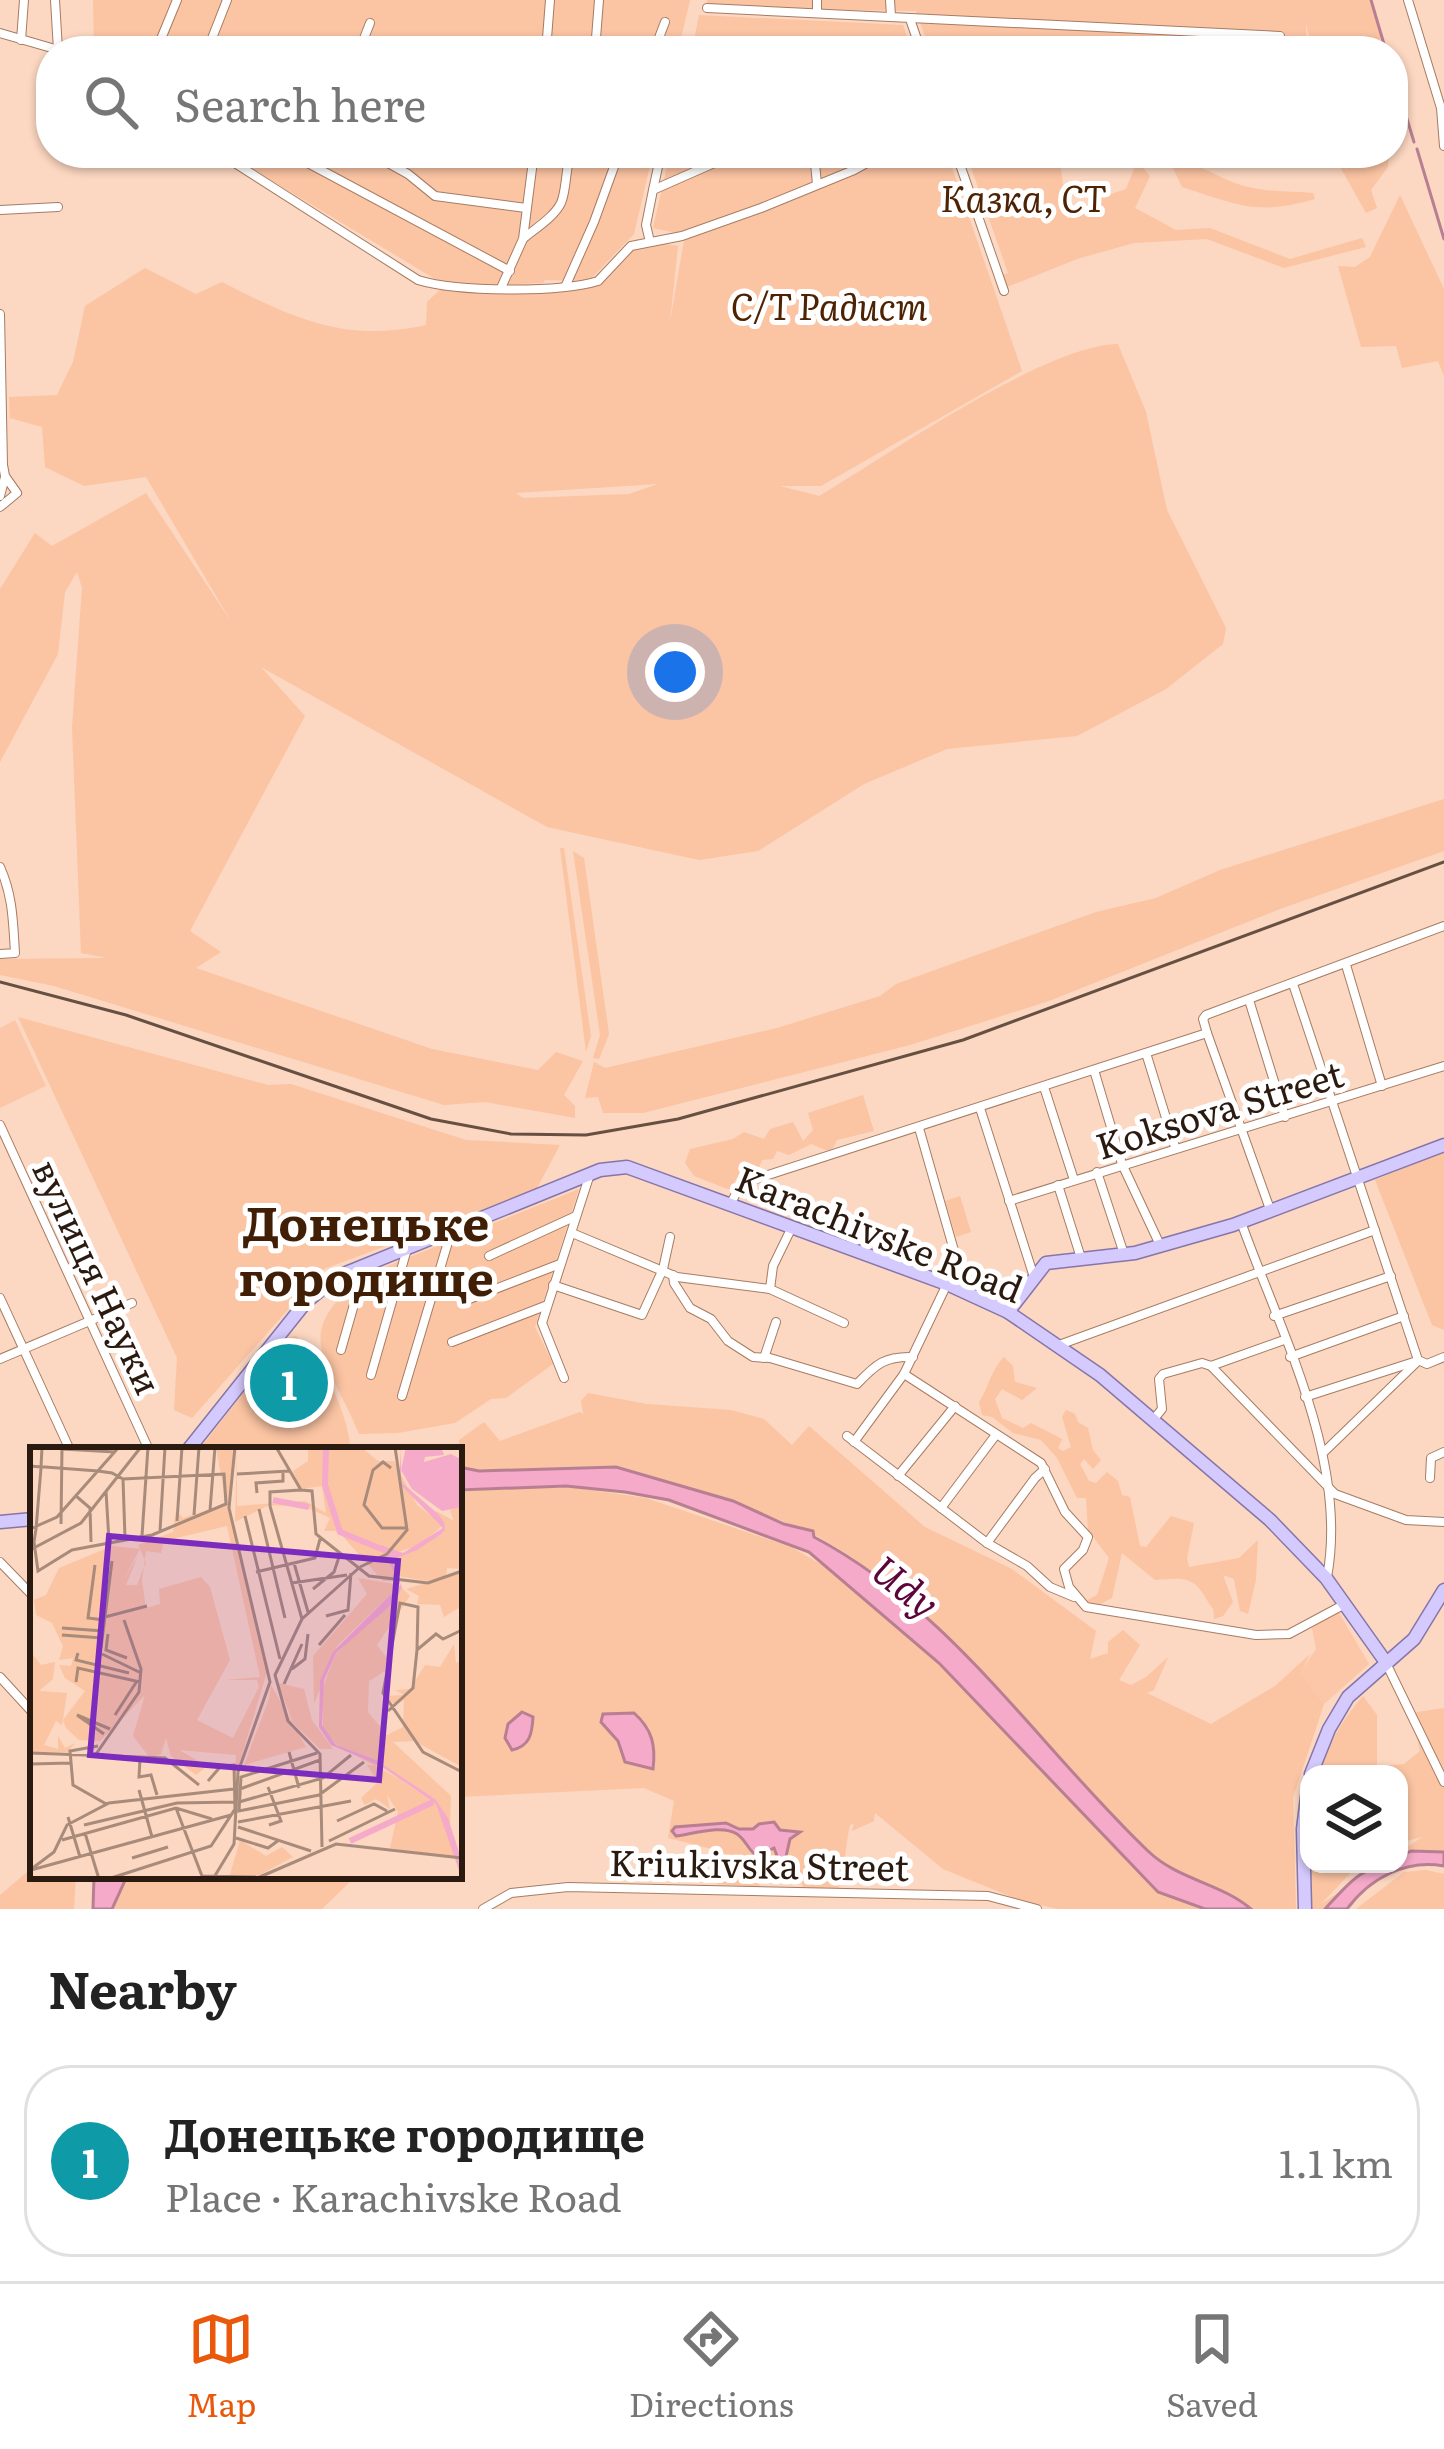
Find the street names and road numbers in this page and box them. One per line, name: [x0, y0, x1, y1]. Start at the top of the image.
street label: Koksova Street: [1089, 1045, 1350, 1171]
street label: вулиця Науки: [21, 1150, 177, 1402]
street label: Karachivske Road: [728, 1150, 1032, 1314]
street label: Kriukivska Street: [609, 1834, 910, 1892]

